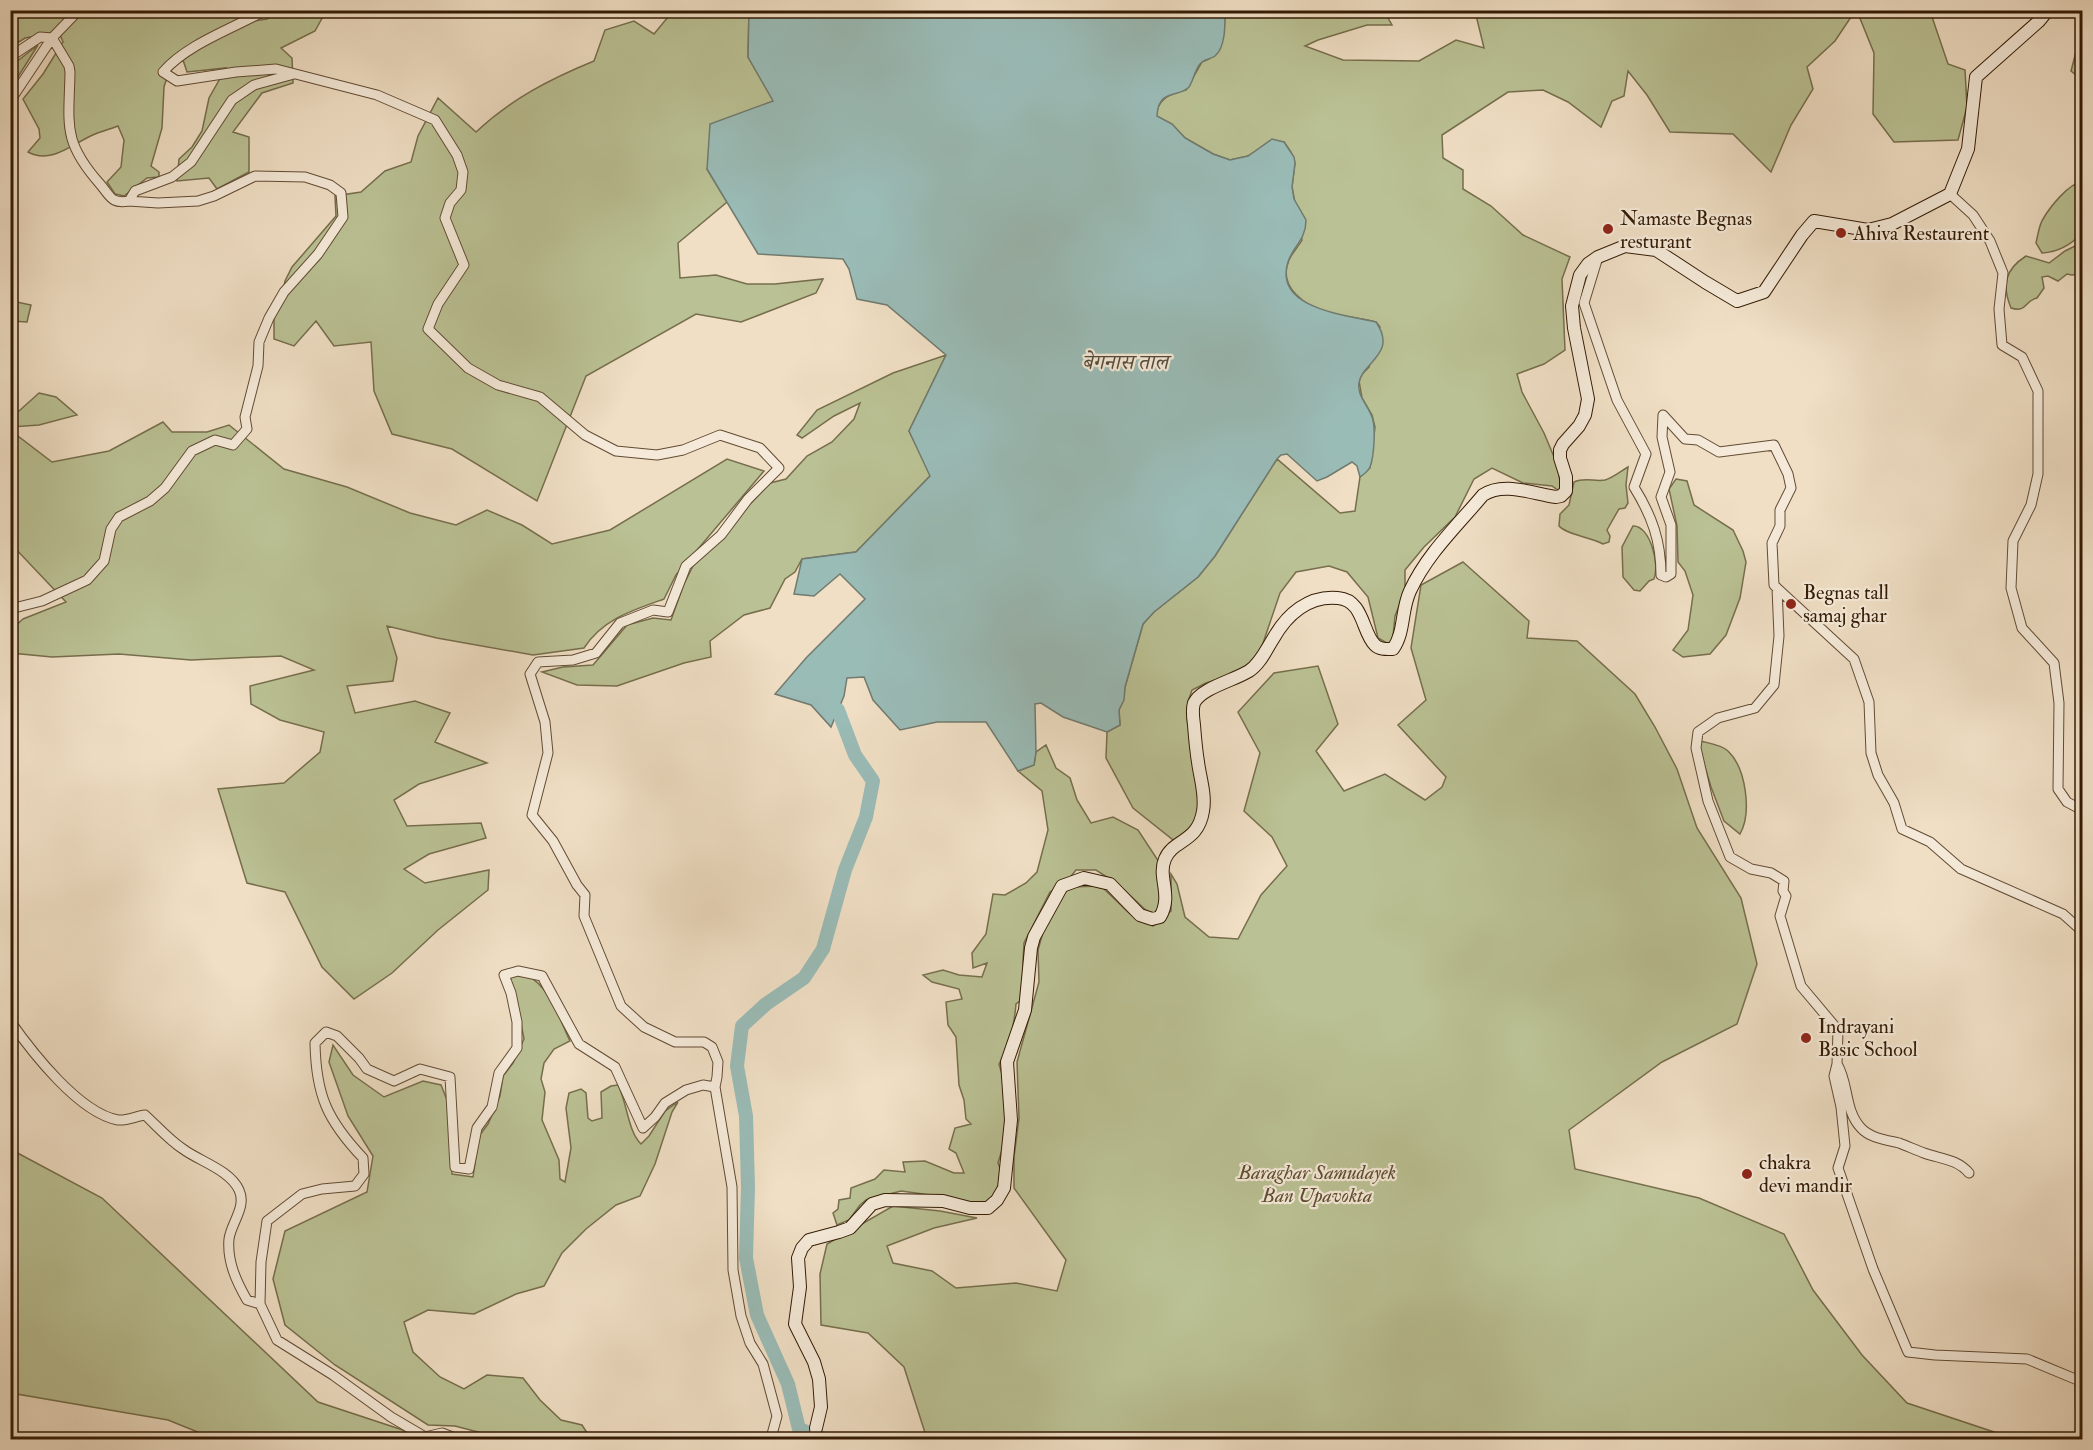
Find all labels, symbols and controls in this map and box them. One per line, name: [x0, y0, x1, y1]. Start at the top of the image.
place label: Namaste Begnas resturant: [1620, 206, 1752, 254]
place label: Ahiva Restaurent: [1852, 221, 1990, 246]
marker: Namaste Begnas resturant: [1601, 222, 1615, 236]
marker: Ahiva Restaurent: [1834, 226, 1848, 240]
water label: बेगनास ताल: [1082, 349, 1172, 376]
place label: Begnas tall samaj ghar: [1803, 580, 1889, 628]
marker: Begnas tall samaj ghar: [1784, 597, 1798, 611]
place label: Indrayani Basic School: [1818, 1014, 1918, 1062]
marker: Indrayani Basic School: [1799, 1031, 1813, 1045]
place label: chakra devi mandir: [1759, 1150, 1853, 1198]
park label: Baraghar Samudayek Ban Upavokta: [1237, 1160, 1396, 1208]
marker: chakra devi mandir: [1740, 1167, 1754, 1181]

